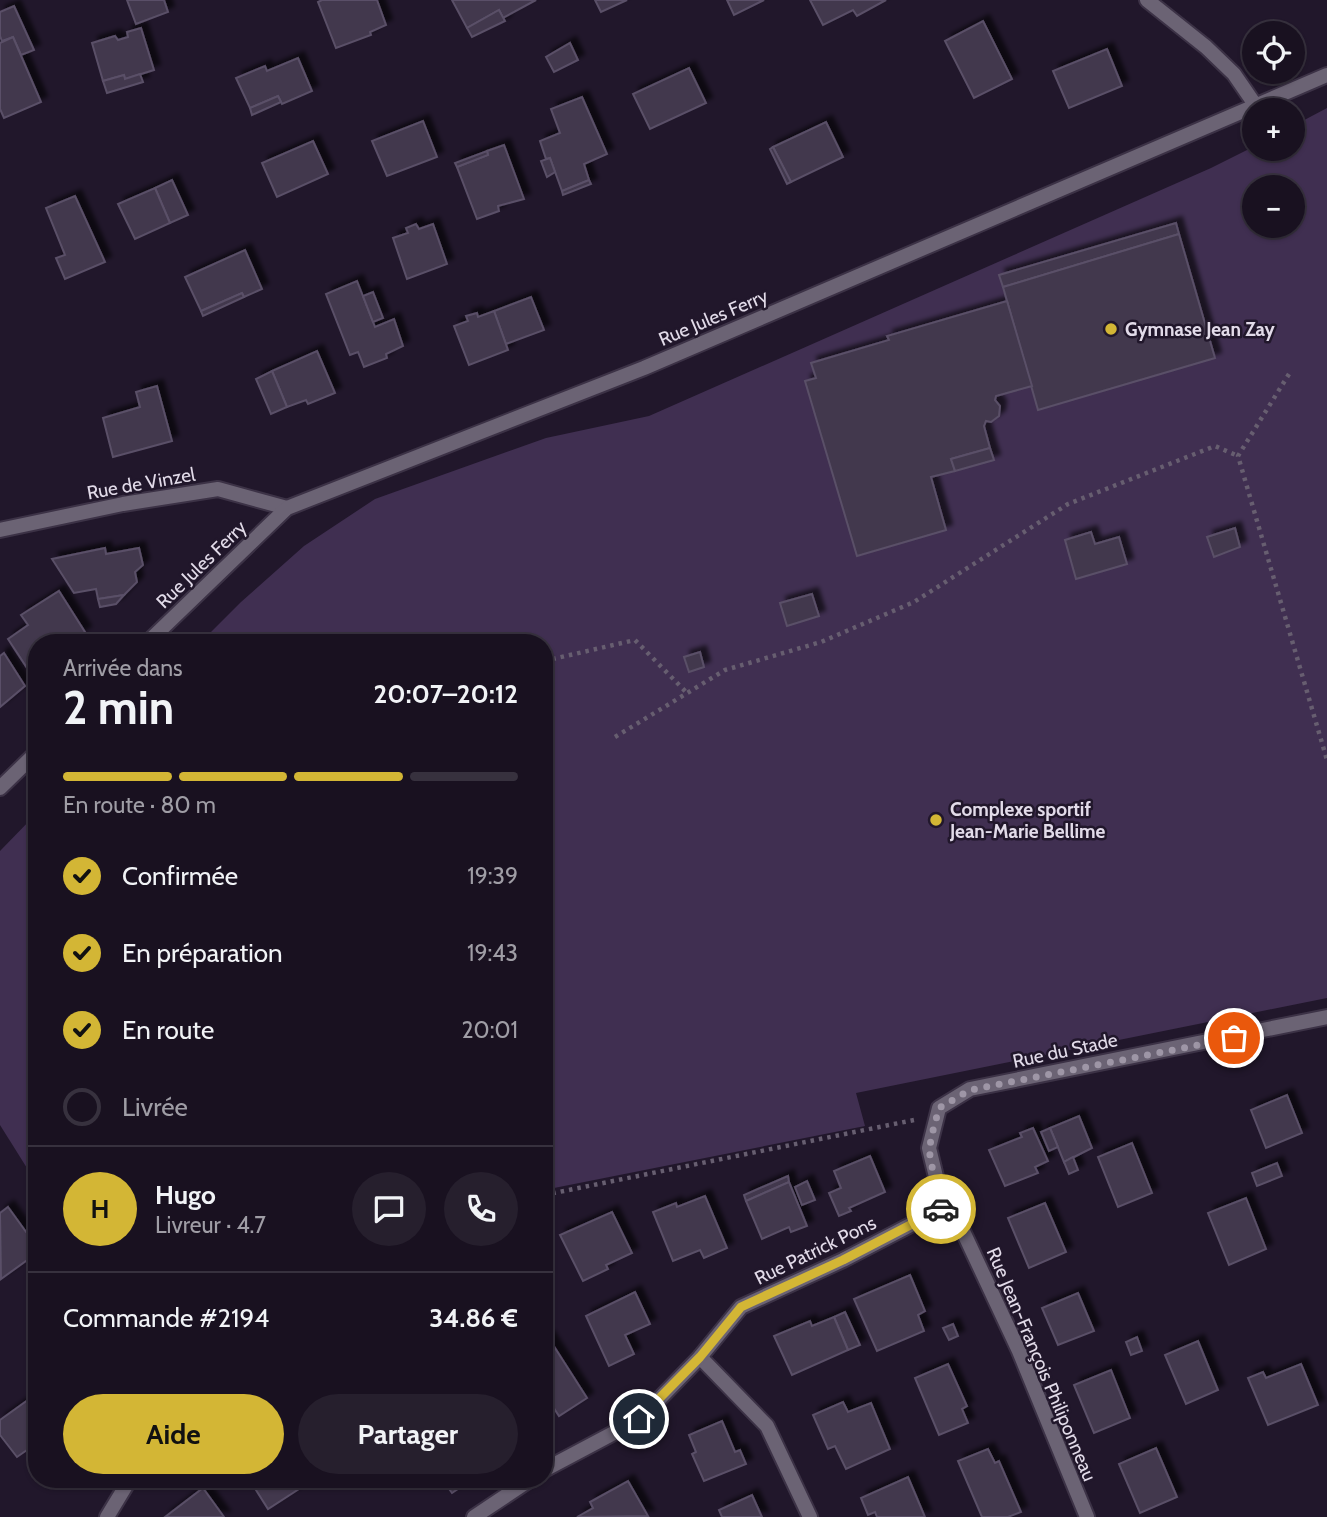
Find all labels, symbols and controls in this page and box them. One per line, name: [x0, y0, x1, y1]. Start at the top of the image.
map controls: [1242, 21, 1305, 238]
button: locate: [1242, 21, 1305, 84]
button: +: [1242, 98, 1305, 161]
button: −: [1242, 175, 1305, 238]
street label: Rue Jules Ferry: [655, 284, 772, 351]
place label: Gymnase Jean Zay: [1125, 318, 1276, 341]
marker: Gymnase Jean Zay: [1103, 321, 1119, 337]
street label: Rue de Vinzel: [85, 463, 198, 504]
street label: Rue Jules Ferry: [151, 515, 252, 613]
text: Arrivée dans: [63, 654, 183, 682]
text: 20:07–20:12: [374, 678, 518, 710]
text: 2 min: [63, 680, 174, 736]
text: En route · 80 m: [63, 791, 216, 819]
place label: Complexe sportif Jean-Marie Bellime: [949, 798, 1106, 843]
marker: Complexe sportif Jean-Marie Bellime: [928, 812, 944, 828]
icon: check: [63, 857, 101, 895]
text: Confirmée: [122, 860, 238, 892]
text: 19:39: [467, 862, 518, 890]
icon: check: [63, 934, 101, 972]
text: En préparation: [122, 937, 283, 969]
text: 19:43: [467, 939, 518, 967]
pin: [1204, 1008, 1264, 1068]
icon: check: [63, 1011, 101, 1049]
text: En route: [122, 1014, 214, 1046]
text: 20:01: [462, 1016, 518, 1044]
icon: bag: [1215, 1019, 1253, 1057]
street label: Rue du Stade: [1011, 1028, 1120, 1073]
text: Livrée: [122, 1091, 188, 1123]
button: chat: [352, 1172, 426, 1246]
button: phone: [444, 1172, 518, 1246]
courier: [906, 1174, 976, 1244]
text: Hugo: [155, 1179, 216, 1211]
icon: car: [922, 1190, 960, 1228]
text: H: [91, 1193, 109, 1225]
text: Livreur · 4.7: [155, 1211, 266, 1239]
street label: Rue Patrick Pons: [751, 1211, 880, 1290]
street label: Rue Jean-François Philiponneau: [982, 1244, 1101, 1485]
text: Commande #2194: [63, 1302, 269, 1334]
text: 34.86 €: [429, 1302, 518, 1334]
pin: [609, 1389, 669, 1449]
button: Aide: [63, 1394, 284, 1474]
button: Partager: [298, 1394, 518, 1474]
icon: home: [620, 1400, 658, 1438]

